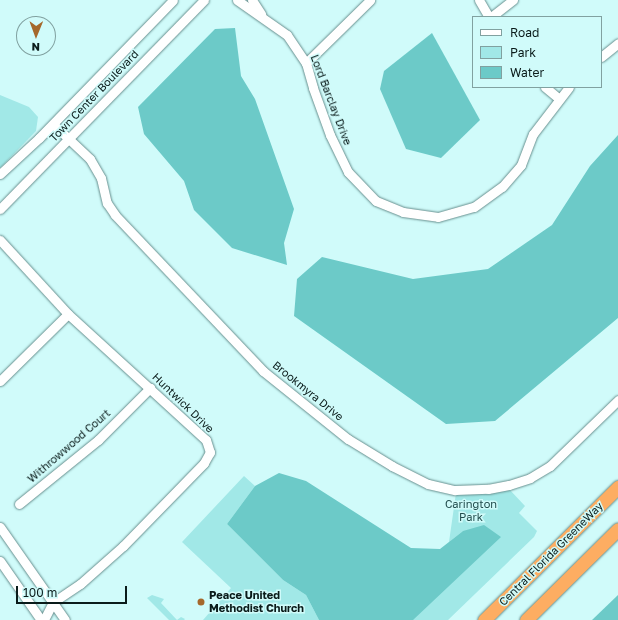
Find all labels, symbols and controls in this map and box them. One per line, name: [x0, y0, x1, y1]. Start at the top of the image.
north arrow: [16, 16, 56, 56]
legend: [472, 16, 602, 88]
text: Road: [510, 25, 539, 40]
text: N: [31, 41, 40, 54]
text: Park: [510, 45, 536, 60]
street label: Town Center Boulevard: [47, 47, 141, 145]
street label: Lord Barclay Drive: [308, 53, 354, 147]
text: Water: [510, 65, 544, 80]
street label: Brookmyra Drive: [270, 358, 346, 424]
street label: Huntwick Drive: [150, 370, 216, 436]
street label: Withrowwood Court: [25, 406, 113, 486]
park label: Carington Park: [445, 498, 497, 524]
street label: Central Florida GreeneWay: [496, 499, 606, 609]
scale bar: [18, 578, 129, 604]
text: 100 m: [23, 585, 57, 600]
place label: Peace United Methodist Church: [209, 589, 304, 615]
marker: Peace United Methodist Church: [196, 597, 206, 607]

